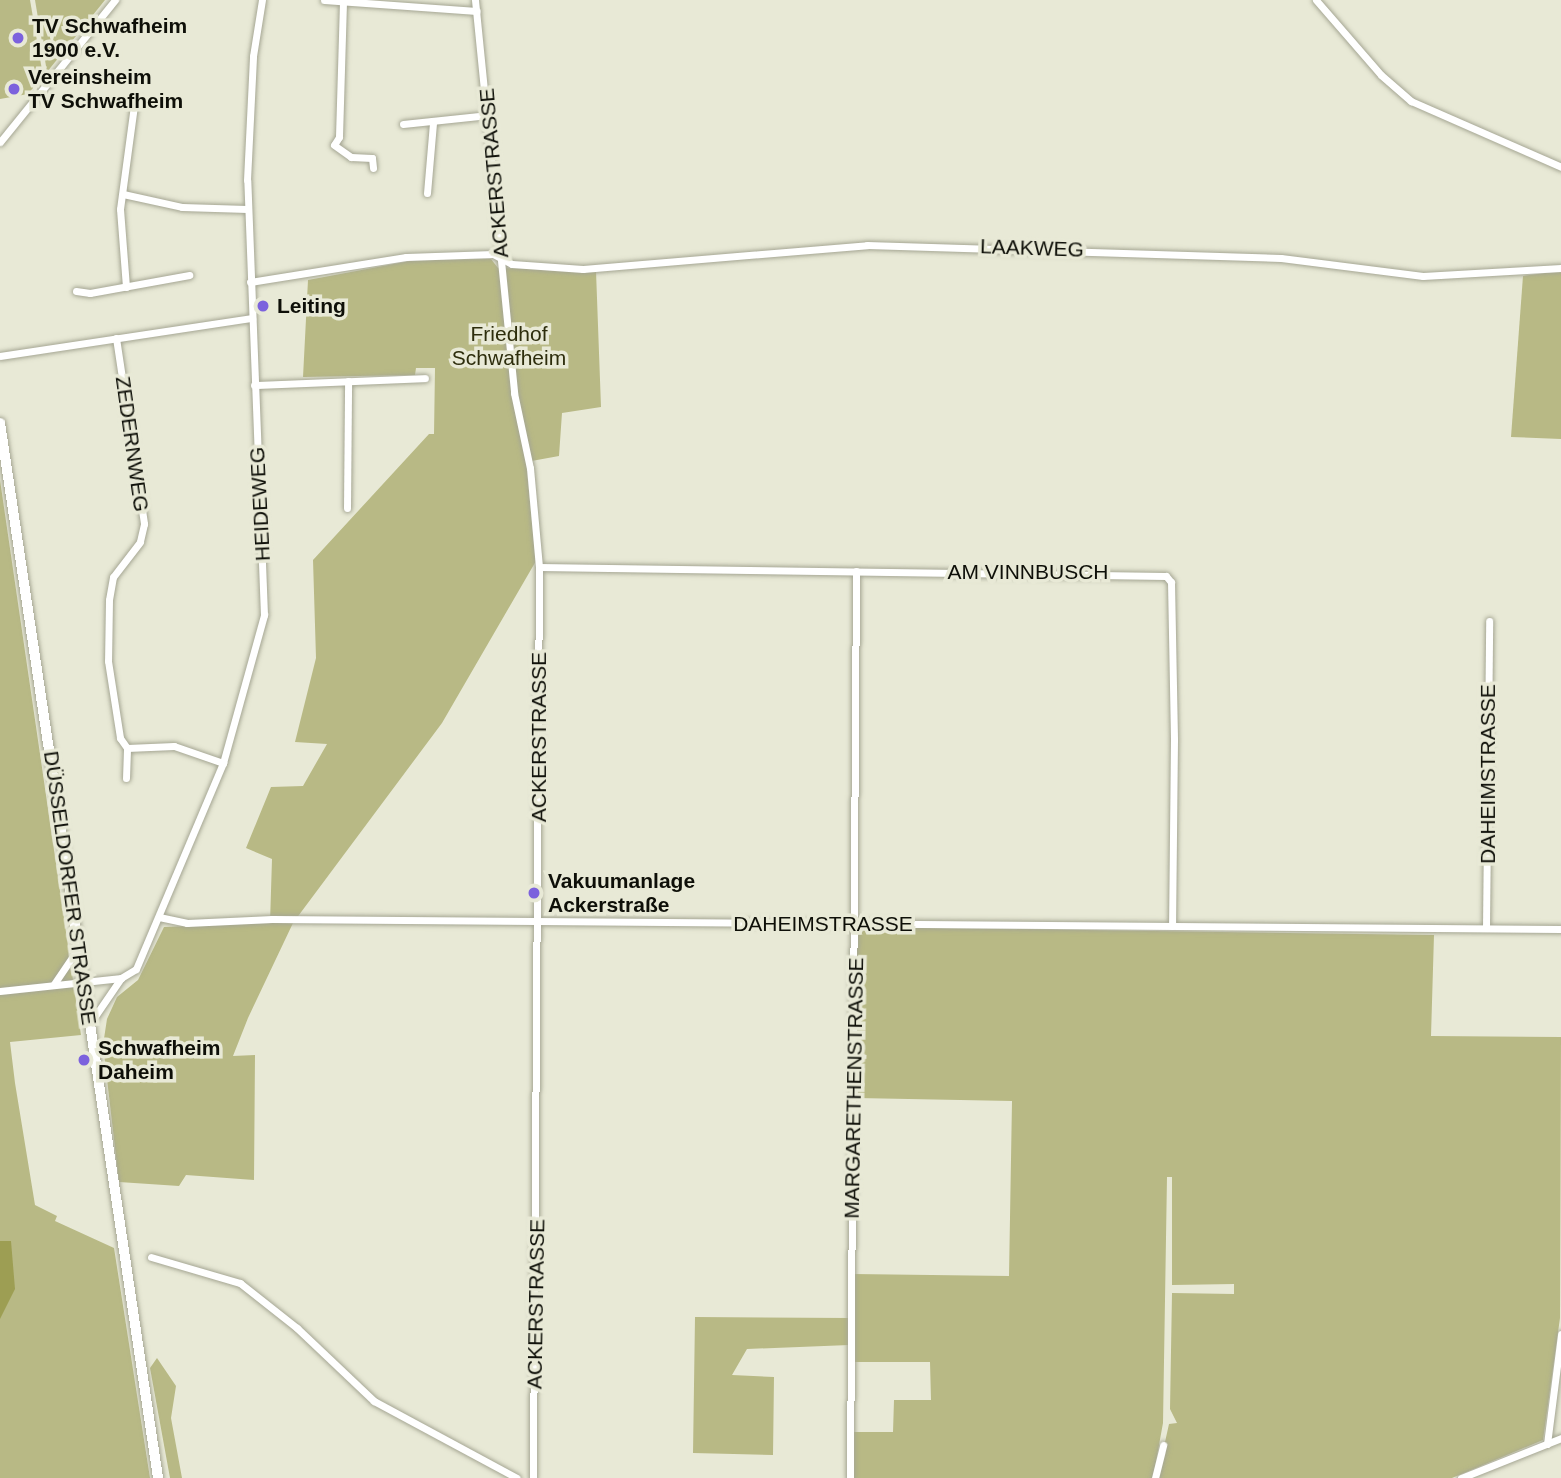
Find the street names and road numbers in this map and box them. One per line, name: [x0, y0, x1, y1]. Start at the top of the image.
street label: ACKERSTRASSE: [474, 87, 514, 259]
street label: LAAKWEG: [980, 234, 1084, 262]
street label: ZEDERNWEG: [110, 375, 154, 513]
street label: HEIDEWEG: [244, 446, 276, 562]
street label: AM VINNBUSCH: [947, 559, 1109, 585]
street label: ACKERSTRASSE: [526, 652, 552, 822]
street label: DAHEIMSTRASSE: [1475, 684, 1501, 864]
street label: DÜSSELDORFER STRASSE: [38, 749, 102, 1027]
street label: DAHEIMSTRASSE: [733, 911, 913, 937]
street label: MARGARETHENSTRASSE: [839, 957, 869, 1219]
street label: ACKERSTRASSE: [522, 1219, 550, 1389]

